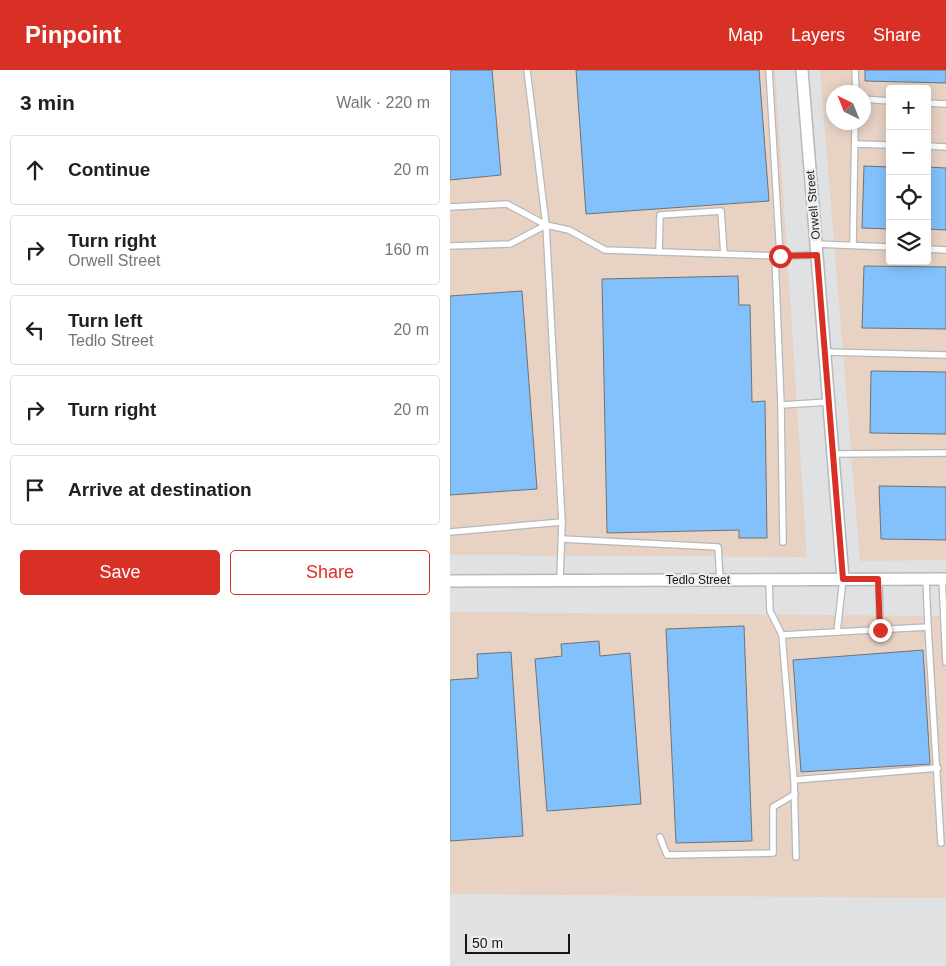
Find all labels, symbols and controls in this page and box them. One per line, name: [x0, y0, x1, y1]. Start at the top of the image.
text: Pinpoint: [25, 21, 121, 48]
text: Map: [728, 25, 763, 45]
text: Layers: [791, 25, 845, 45]
text: Share: [873, 25, 921, 45]
north arrow: [826, 85, 871, 130]
map controls: [886, 85, 931, 265]
button: +: [886, 85, 931, 130]
text: 3 min: [20, 91, 75, 114]
text: Walk · 220 m: [336, 94, 430, 111]
button: −: [886, 130, 931, 175]
icon: ahead: [21, 156, 49, 184]
text: Continue: [68, 159, 150, 180]
text: 20 m: [393, 161, 429, 178]
street label: Orwell Street: [803, 169, 823, 240]
button: locate: [886, 175, 931, 220]
button: layers: [886, 220, 931, 265]
text: Turn right: [68, 230, 156, 251]
icon: right: [21, 236, 49, 264]
text: 160 m: [385, 241, 429, 258]
route start: [769, 245, 792, 268]
text: Orwell Street: [68, 252, 160, 269]
text: Turn left: [68, 310, 143, 331]
icon: left: [21, 316, 49, 344]
text: 20 m: [393, 321, 429, 338]
text: Tedlo Street: [68, 332, 153, 349]
icon: right: [21, 396, 49, 424]
text: Turn right: [68, 399, 156, 420]
text: 20 m: [393, 401, 429, 418]
icon: arrive: [21, 476, 49, 504]
text: Arrive at destination: [68, 479, 252, 500]
button: Save: [20, 550, 220, 595]
button: Share: [230, 550, 430, 595]
street label: Tedlo Street: [666, 573, 731, 587]
route end: [869, 619, 892, 642]
scale bar: [465, 931, 570, 954]
text: 50 m: [472, 935, 503, 951]

